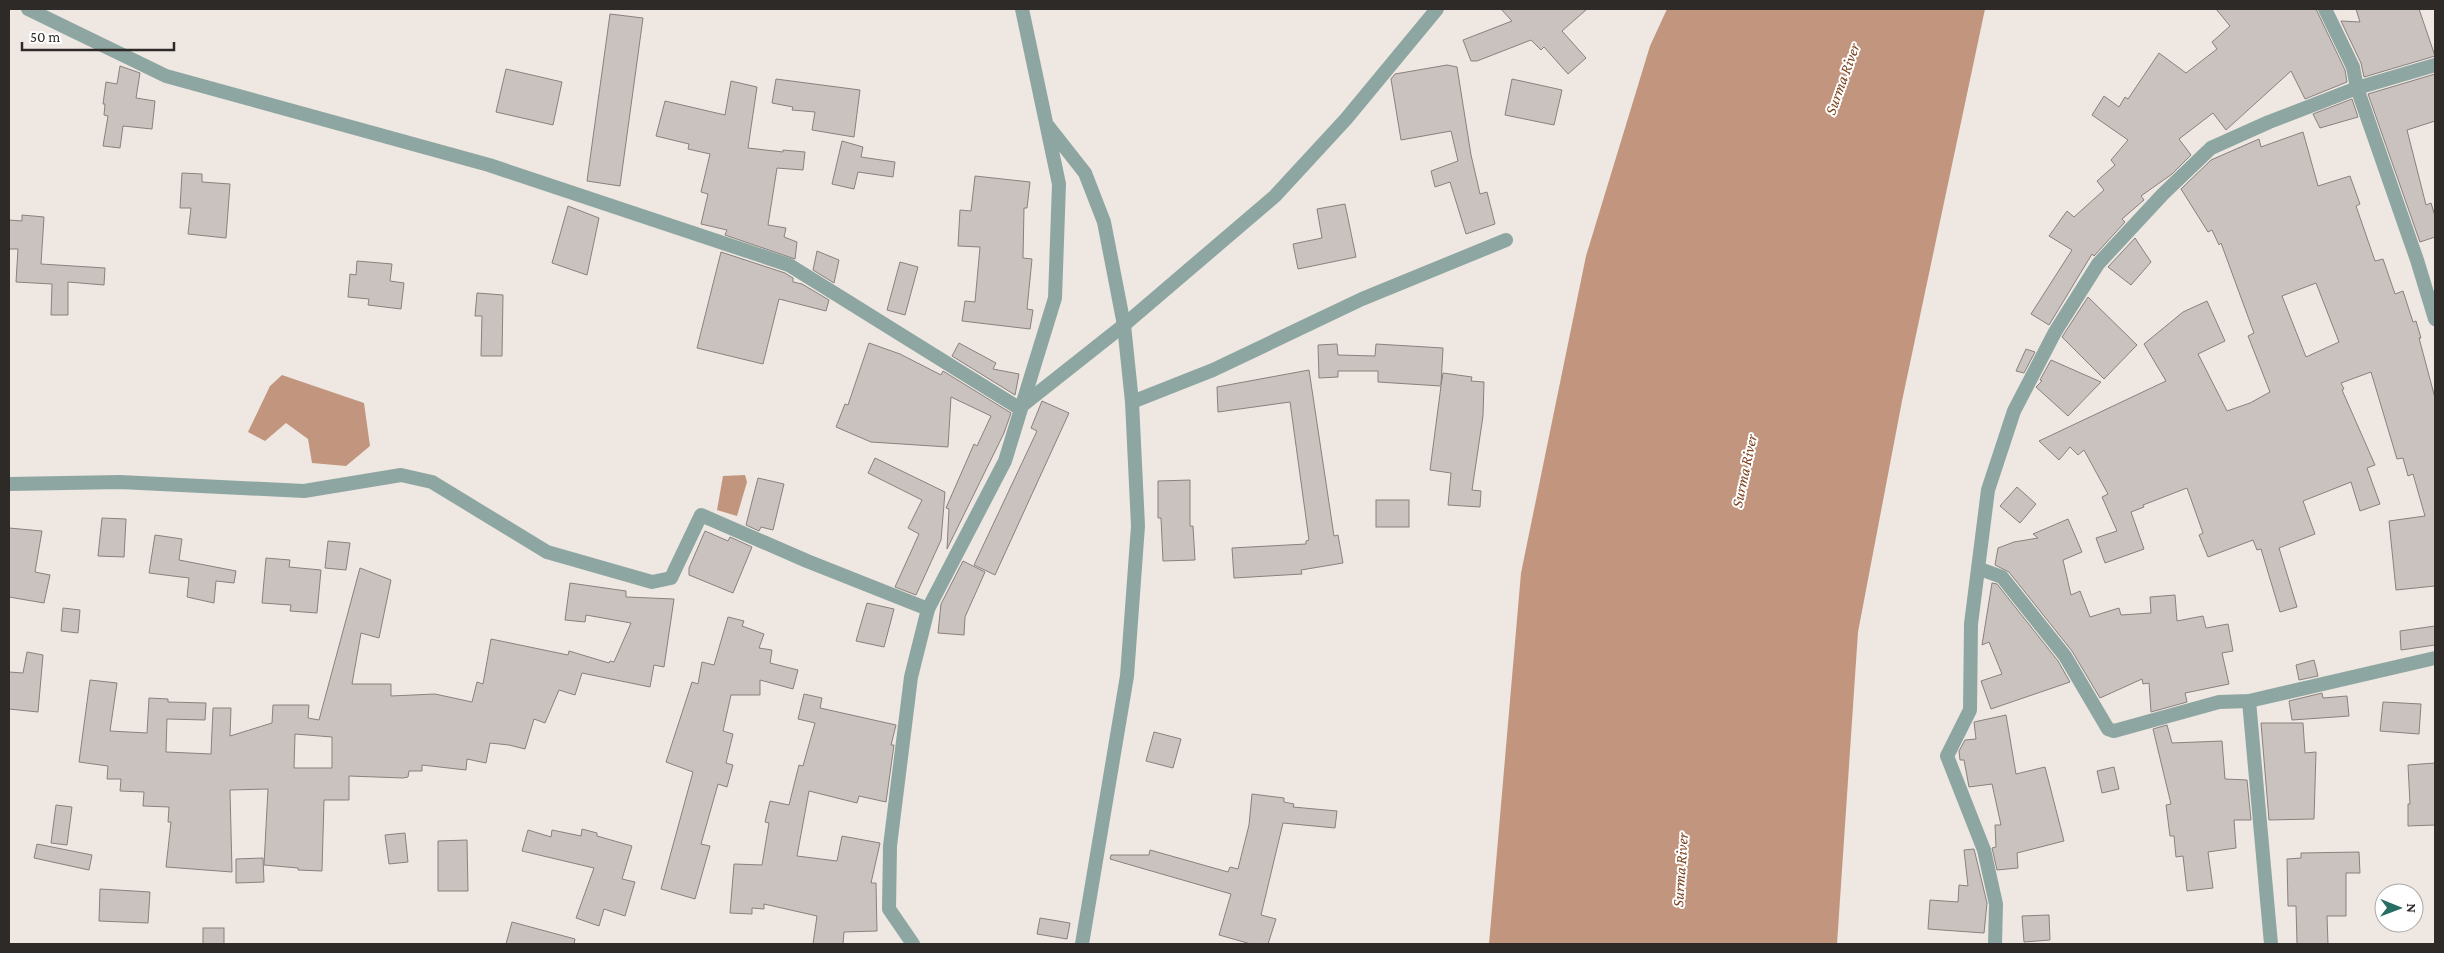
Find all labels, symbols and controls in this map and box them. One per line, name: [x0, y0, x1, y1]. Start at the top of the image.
scale bar: [22, 20, 175, 52]
text: 50 m: [30, 29, 60, 45]
water label: Surma River: [1821, 41, 1863, 117]
water label: Surma River: [1728, 432, 1760, 509]
water label: Surma River: [1669, 832, 1691, 908]
north arrow: [2374, 883, 2424, 933]
text: N: [2404, 903, 2420, 914]

